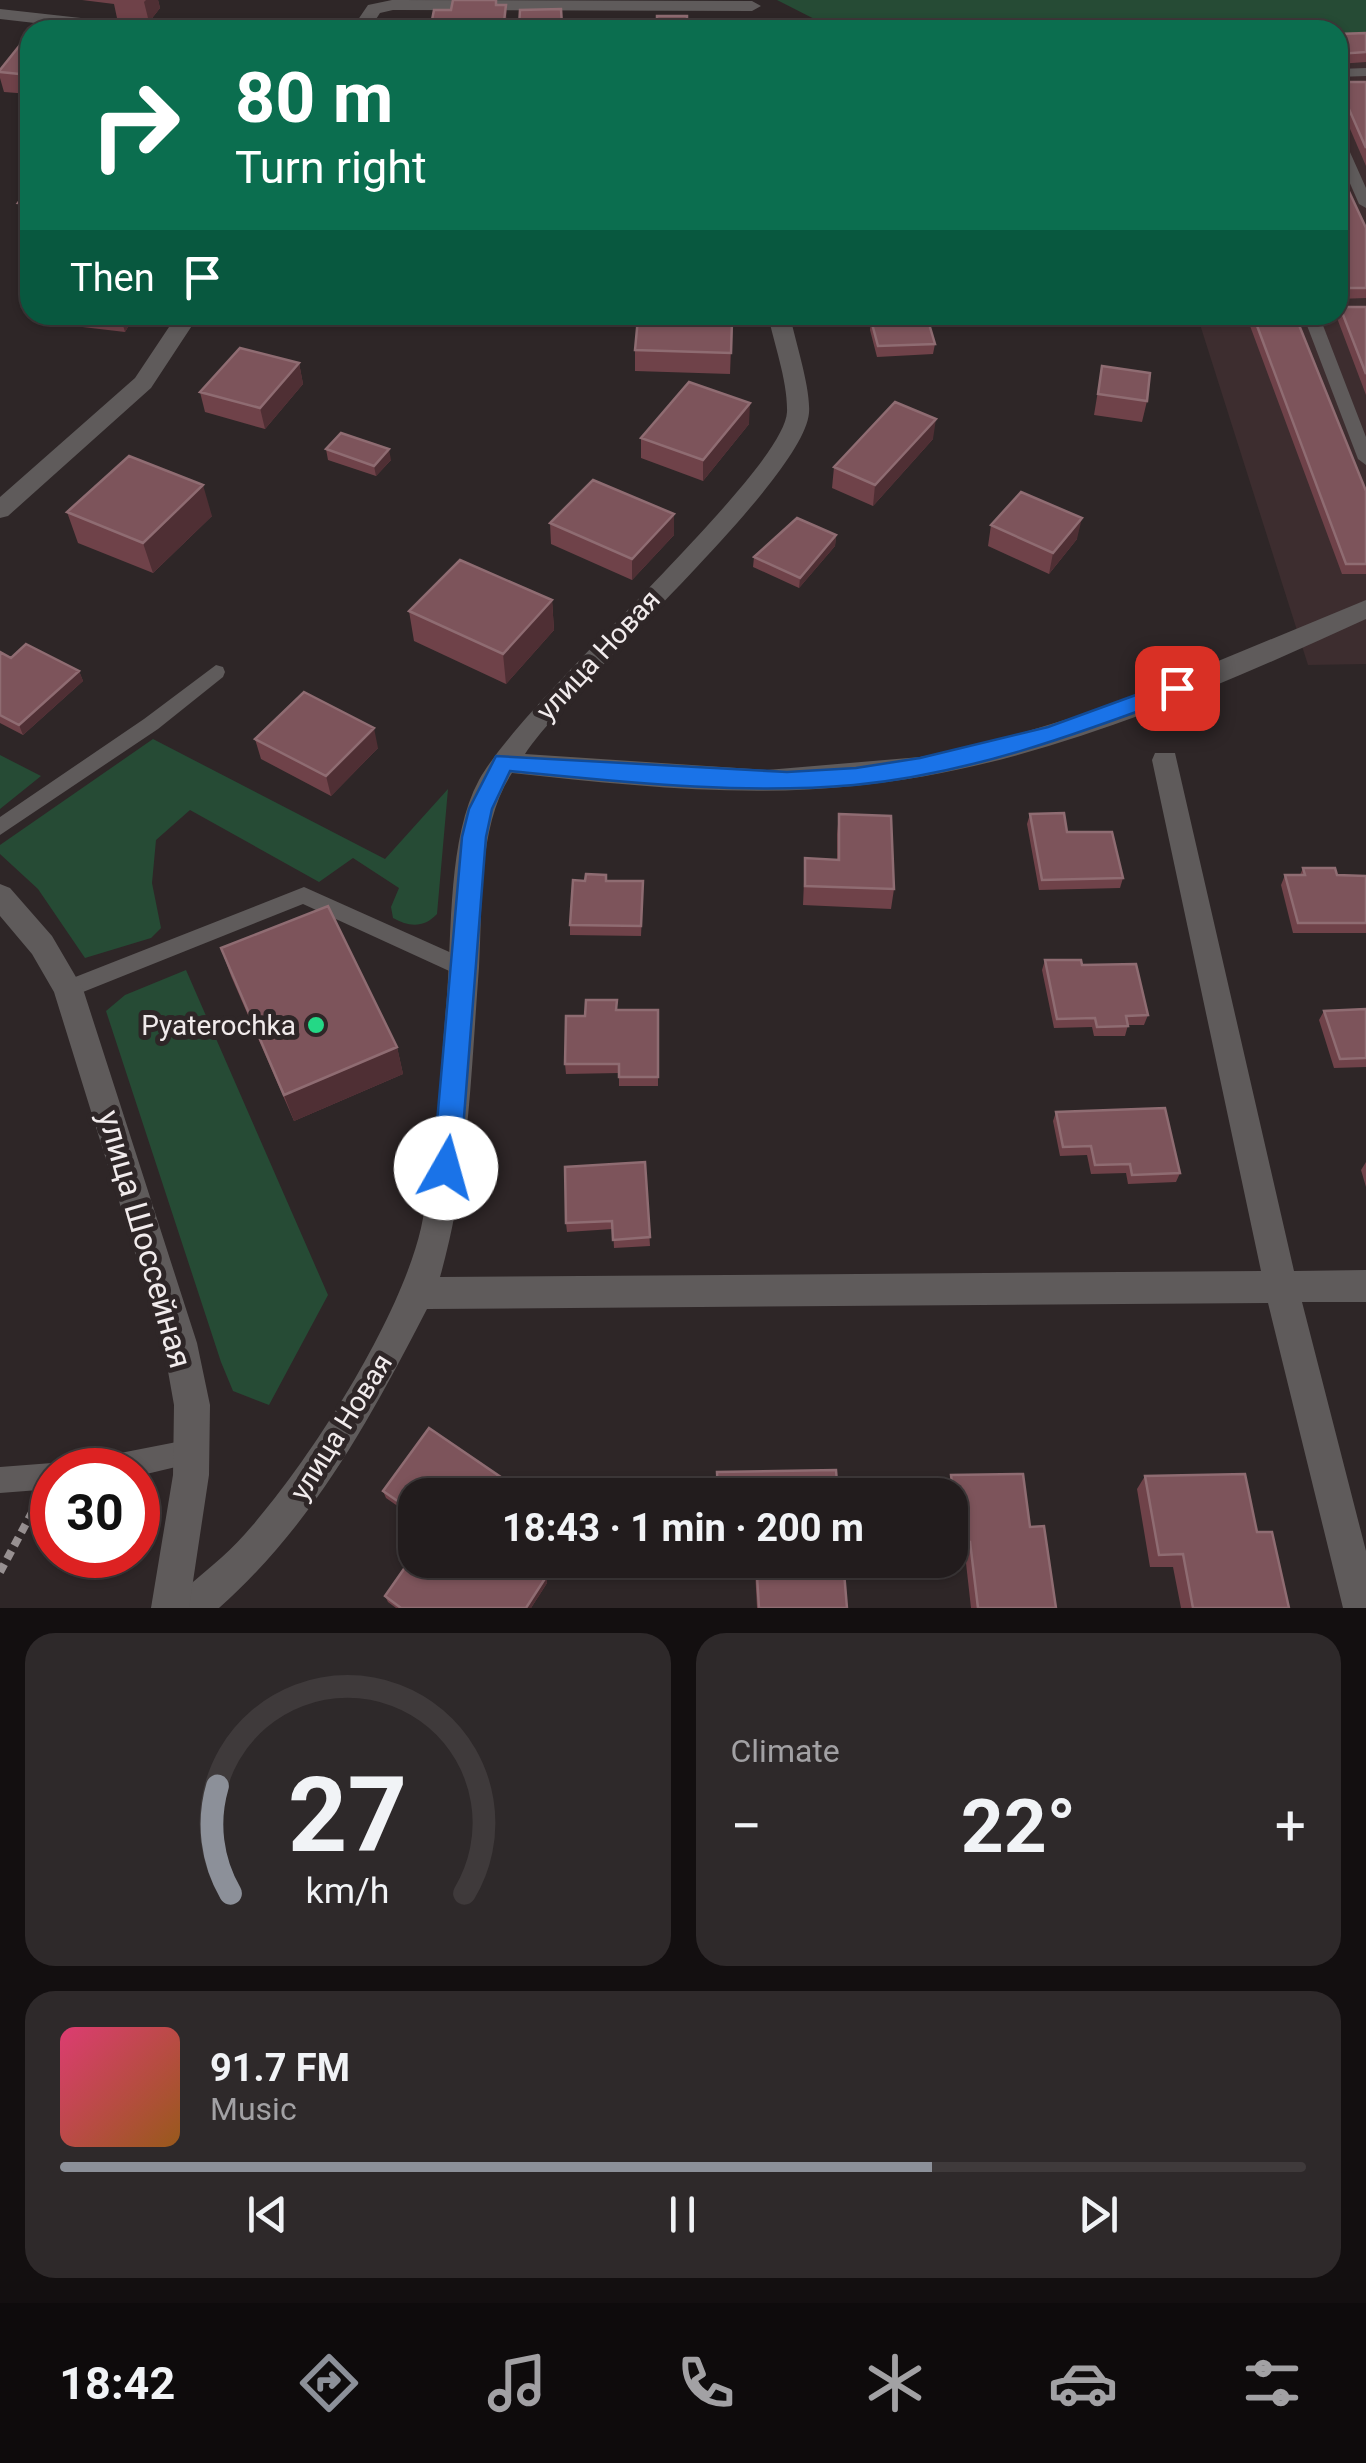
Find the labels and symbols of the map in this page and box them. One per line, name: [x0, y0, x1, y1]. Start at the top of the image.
street label: улица Новая: [529, 583, 667, 727]
pin: [1135, 646, 1220, 731]
place label: Pyaterochka: [141, 1009, 296, 1042]
marker: Pyaterochka: [305, 1014, 327, 1036]
street label: улица Шоссейная: [90, 1106, 200, 1372]
position arrow: [394, 1116, 498, 1220]
street label: улица Новая: [283, 1348, 399, 1506]
speed limit sign: 30: [30, 1448, 160, 1578]

